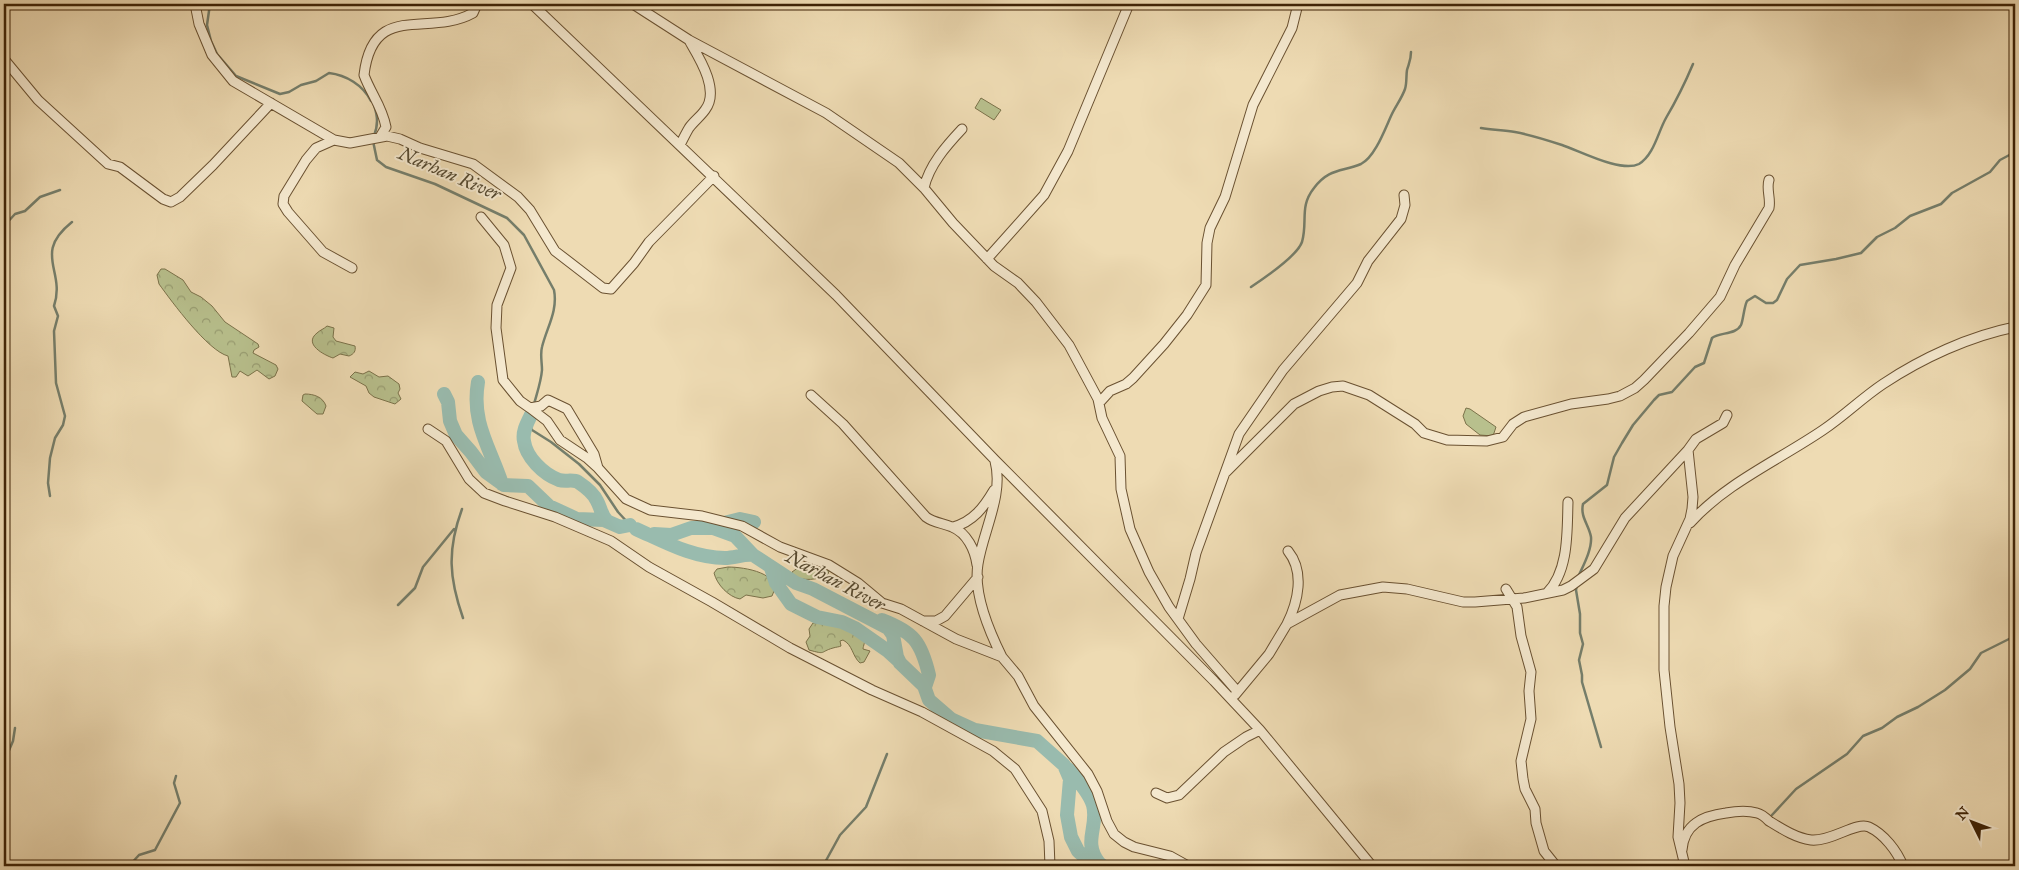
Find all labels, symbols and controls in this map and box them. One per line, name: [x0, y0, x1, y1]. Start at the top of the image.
water label: Narhan River: [394, 141, 506, 206]
water label: Narhan River: [781, 544, 890, 617]
north arrow: [1946, 798, 1996, 848]
text: N: [1952, 803, 1973, 824]

